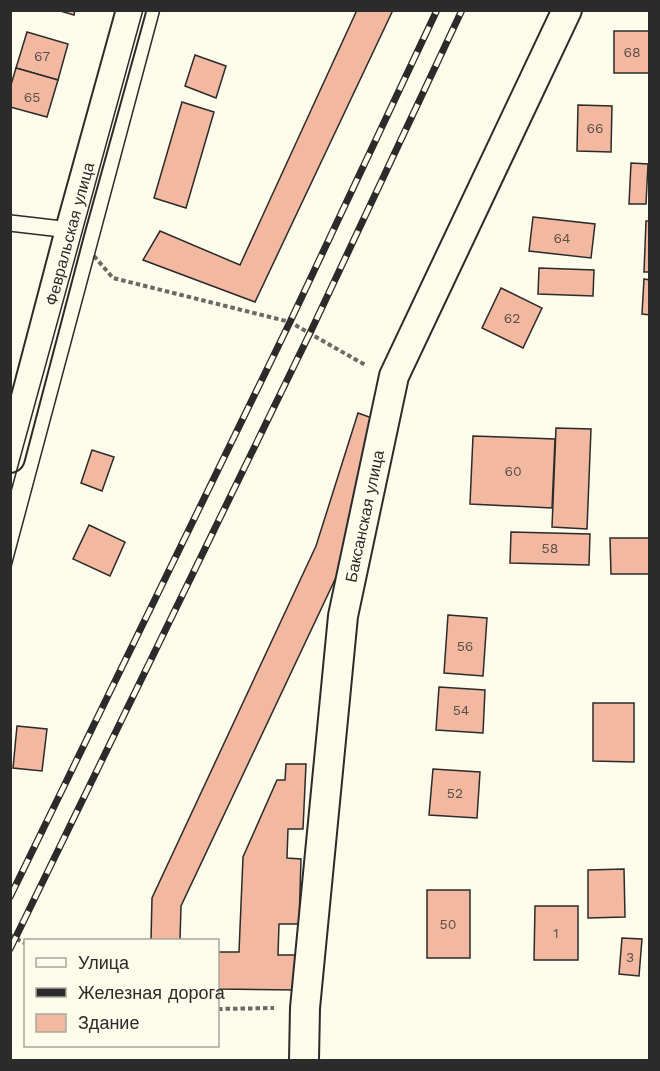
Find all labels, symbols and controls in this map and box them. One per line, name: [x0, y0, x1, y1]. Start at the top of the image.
house number: 68: [623, 44, 641, 60]
house number: 67: [34, 48, 50, 64]
house number: 65: [24, 89, 40, 105]
house number: 66: [586, 120, 604, 136]
street label: Февральская улица: [42, 160, 98, 308]
house number: 64: [553, 230, 571, 246]
house number: 62: [504, 310, 520, 326]
street label: Баксанская улица: [341, 448, 388, 584]
house number: 60: [504, 463, 522, 479]
house number: 58: [542, 540, 558, 556]
house number: 56: [457, 638, 473, 654]
house number: 54: [453, 702, 469, 718]
house number: 52: [447, 785, 463, 801]
house number: 50: [440, 916, 456, 932]
house number: 1: [553, 925, 559, 941]
legend: [24, 939, 219, 1047]
house number: 3: [626, 949, 634, 965]
text: Улица: [78, 952, 130, 973]
text: Железная дорога: [78, 982, 226, 1003]
text: Здание: [78, 1012, 139, 1033]

